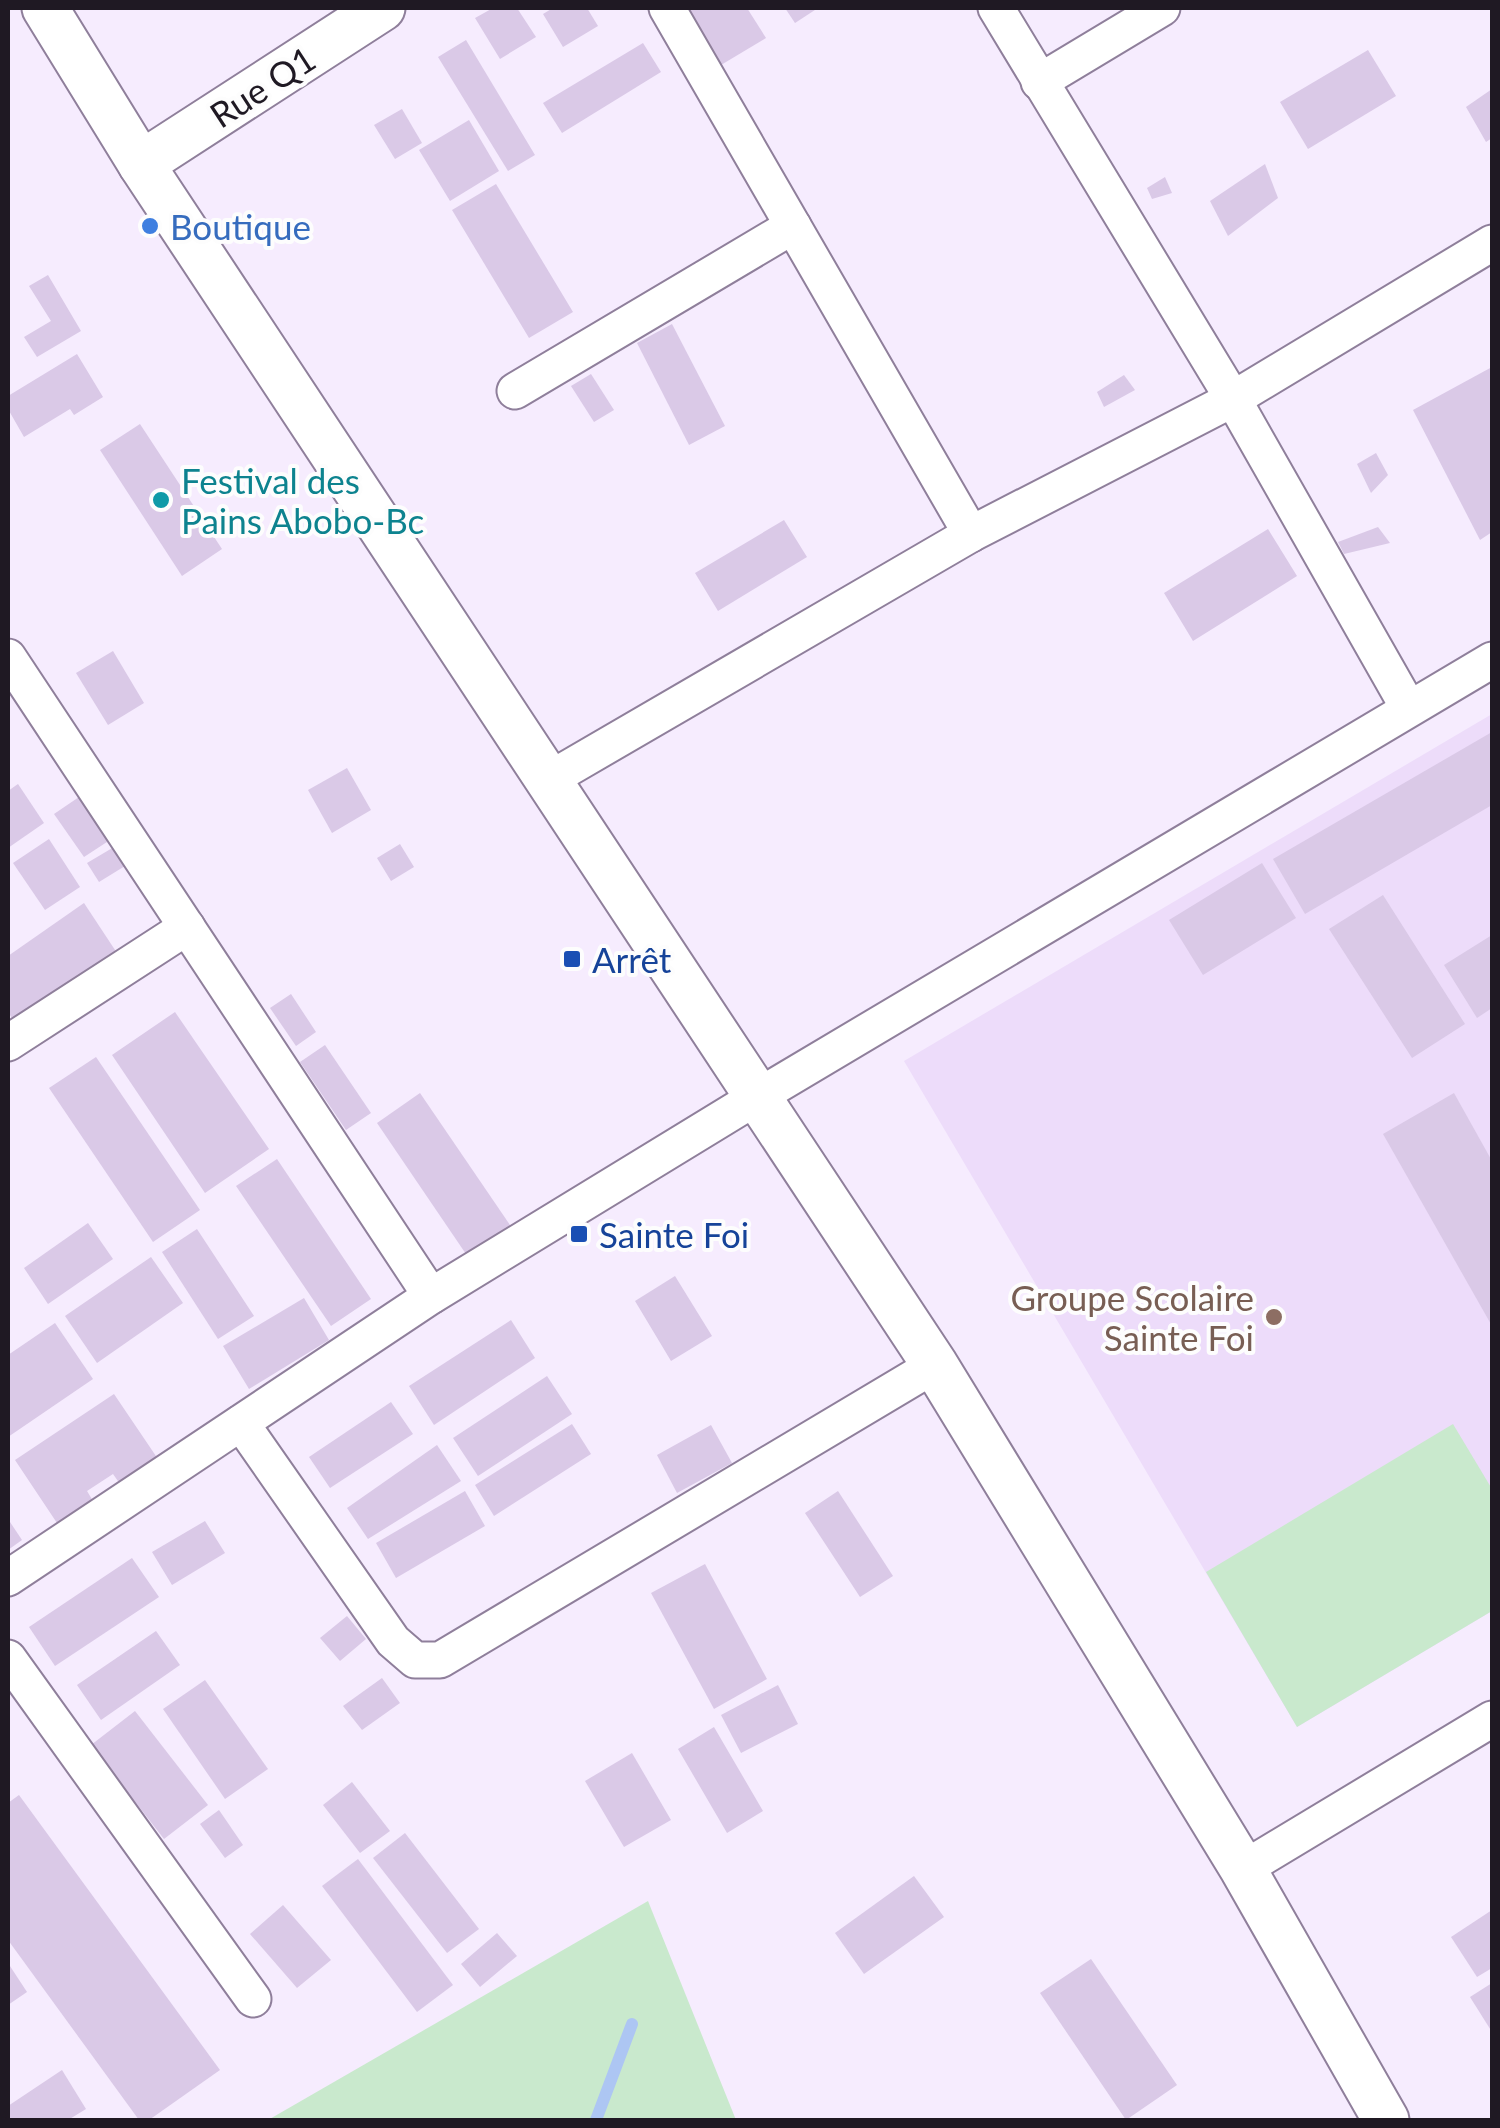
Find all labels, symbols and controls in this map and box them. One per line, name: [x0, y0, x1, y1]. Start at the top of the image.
street label: Rue Q1: [202, 37, 322, 135]
place label: Boutique: [170, 205, 311, 247]
marker: Boutique: [139, 215, 161, 237]
place label: Festival des Pains Abobo-Bc: [181, 459, 424, 541]
marker: Festival des Pains Abobo-Bc: [150, 489, 172, 511]
place label: Arrêt: [592, 938, 672, 980]
marker: Arrêt: [561, 948, 583, 970]
place label: Sainte Foi: [599, 1213, 749, 1255]
marker: Sainte Foi: [568, 1223, 590, 1245]
place label: Groupe Scolaire Sainte Foi: [1011, 1276, 1254, 1358]
marker: Groupe Scolaire Sainte Foi: [1263, 1306, 1285, 1328]

